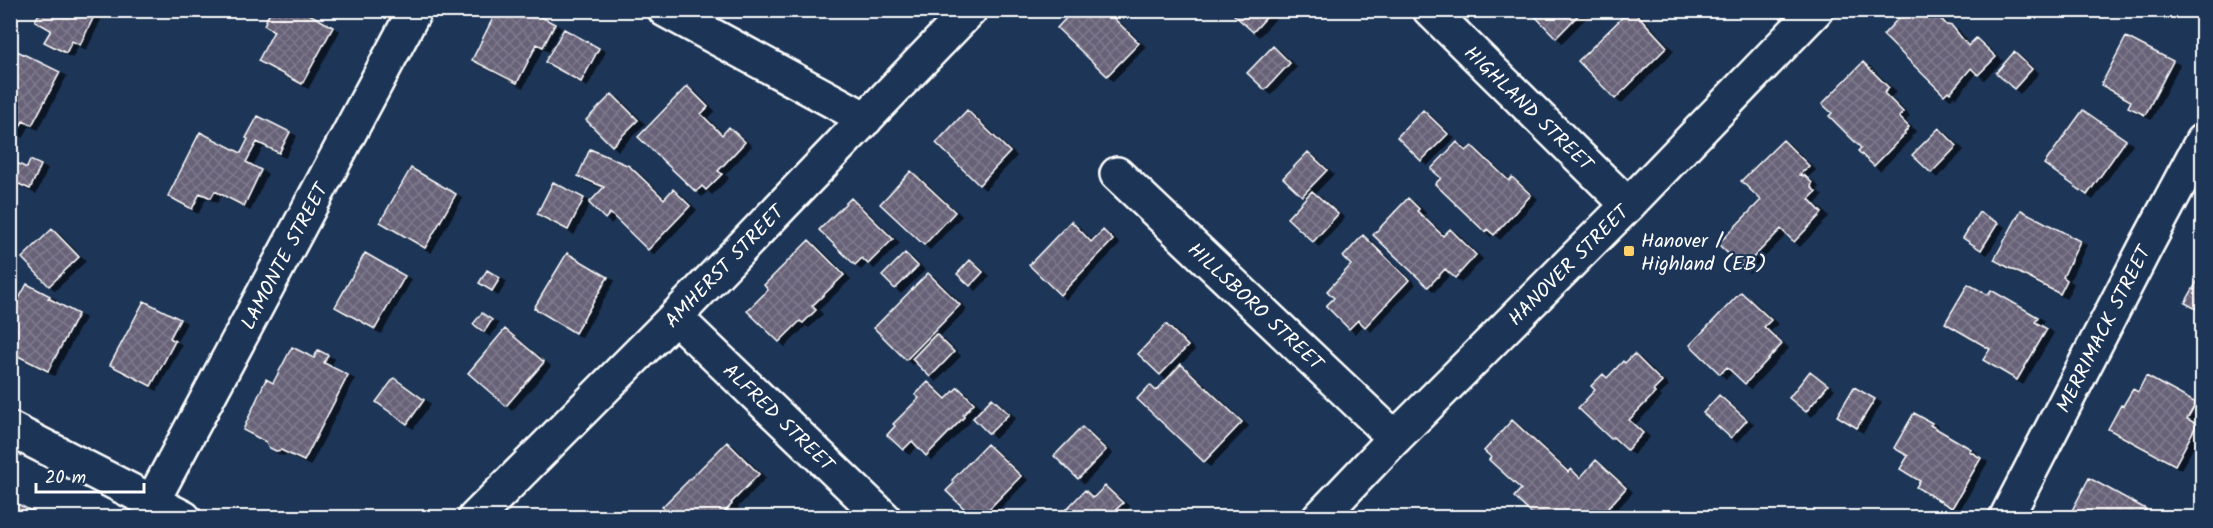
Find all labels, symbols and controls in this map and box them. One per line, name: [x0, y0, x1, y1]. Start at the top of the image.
street label: HIGHLAND STREET: [1455, 39, 1601, 182]
street label: LAMONTE STREET: [234, 176, 339, 336]
street label: AMHERST STREET: [658, 197, 795, 336]
street label: HANOVER STREET: [1501, 197, 1639, 334]
place label: Hanover / Highland (EB): [1641, 226, 1767, 281]
street label: HILLSBORO STREET: [1179, 236, 1332, 381]
street label: MERRIMACK STREET: [2049, 239, 2162, 419]
marker: Hanover / Highland (EB): [1622, 244, 1636, 258]
street label: ALFRED STREET: [714, 357, 843, 482]
scale bar: [36, 456, 144, 494]
text: 20 m: [45, 464, 86, 493]

